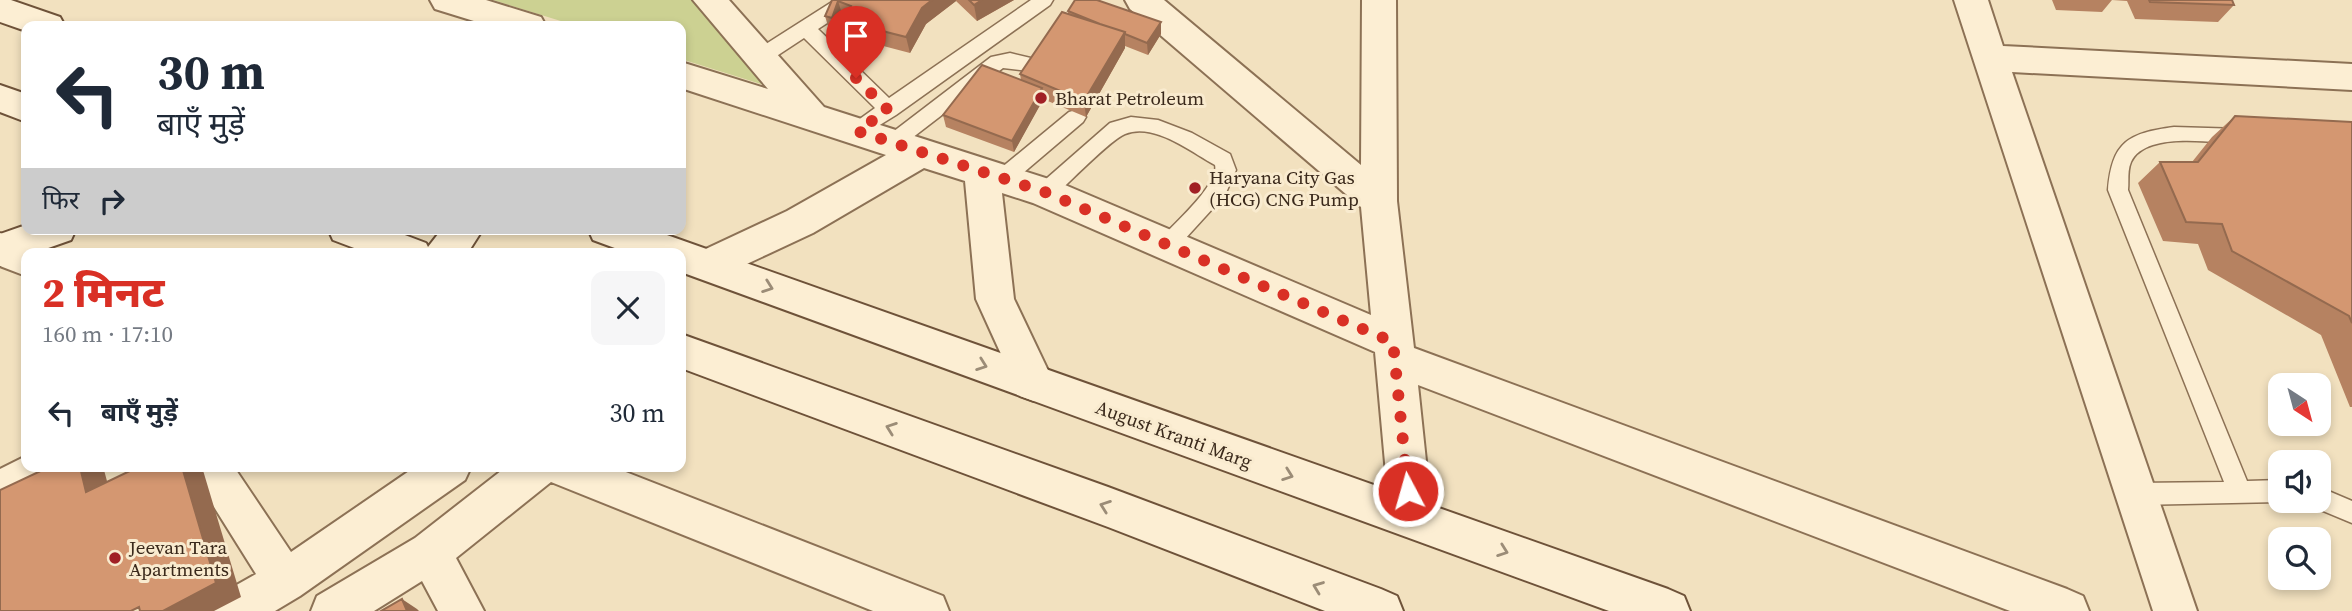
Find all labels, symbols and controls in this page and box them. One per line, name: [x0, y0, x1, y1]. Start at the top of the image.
pin: [826, 6, 886, 78]
icon: arrive: [837, 17, 875, 55]
text: 30 m: [157, 38, 265, 105]
icon: left: [42, 49, 133, 140]
place label: Bharat Petroleum: [1055, 85, 1204, 111]
marker: Bharat Petroleum: [1033, 90, 1049, 106]
text: बाएँ मुड़ें: [157, 102, 245, 146]
place label: Haryana City Gas (HCG) CNG Pump: [1209, 164, 1359, 212]
marker: Haryana City Gas (HCG) CNG Pump: [1187, 180, 1203, 196]
text: फिर: [42, 182, 79, 218]
icon: right: [93, 182, 131, 220]
text: 2 मिनट: [42, 263, 164, 321]
button: close: [591, 271, 665, 345]
one-way arrow: [761, 279, 774, 293]
text: 160 m · 17:10: [42, 318, 173, 350]
one-way arrow: [975, 357, 987, 371]
north arrow: [2268, 373, 2331, 436]
map controls: [2268, 373, 2331, 590]
icon: left: [42, 394, 80, 432]
text: बाएँ मुड़ें: [101, 394, 178, 430]
street label: August Kranti Marg: [1092, 394, 1256, 474]
text: 30 m: [610, 395, 665, 431]
one-way arrow: [886, 422, 898, 436]
button: sound: [2268, 450, 2331, 513]
position arrow: [1371, 454, 1445, 528]
one-way arrow: [1282, 466, 1294, 480]
one-way arrow: [1099, 500, 1111, 514]
button: search: [2268, 527, 2331, 590]
place label: Jeevan Tara Apartments: [128, 534, 229, 582]
one-way arrow: [1496, 543, 1508, 557]
marker: Jeevan Tara Apartments: [107, 550, 123, 566]
one-way arrow: [1312, 581, 1324, 595]

